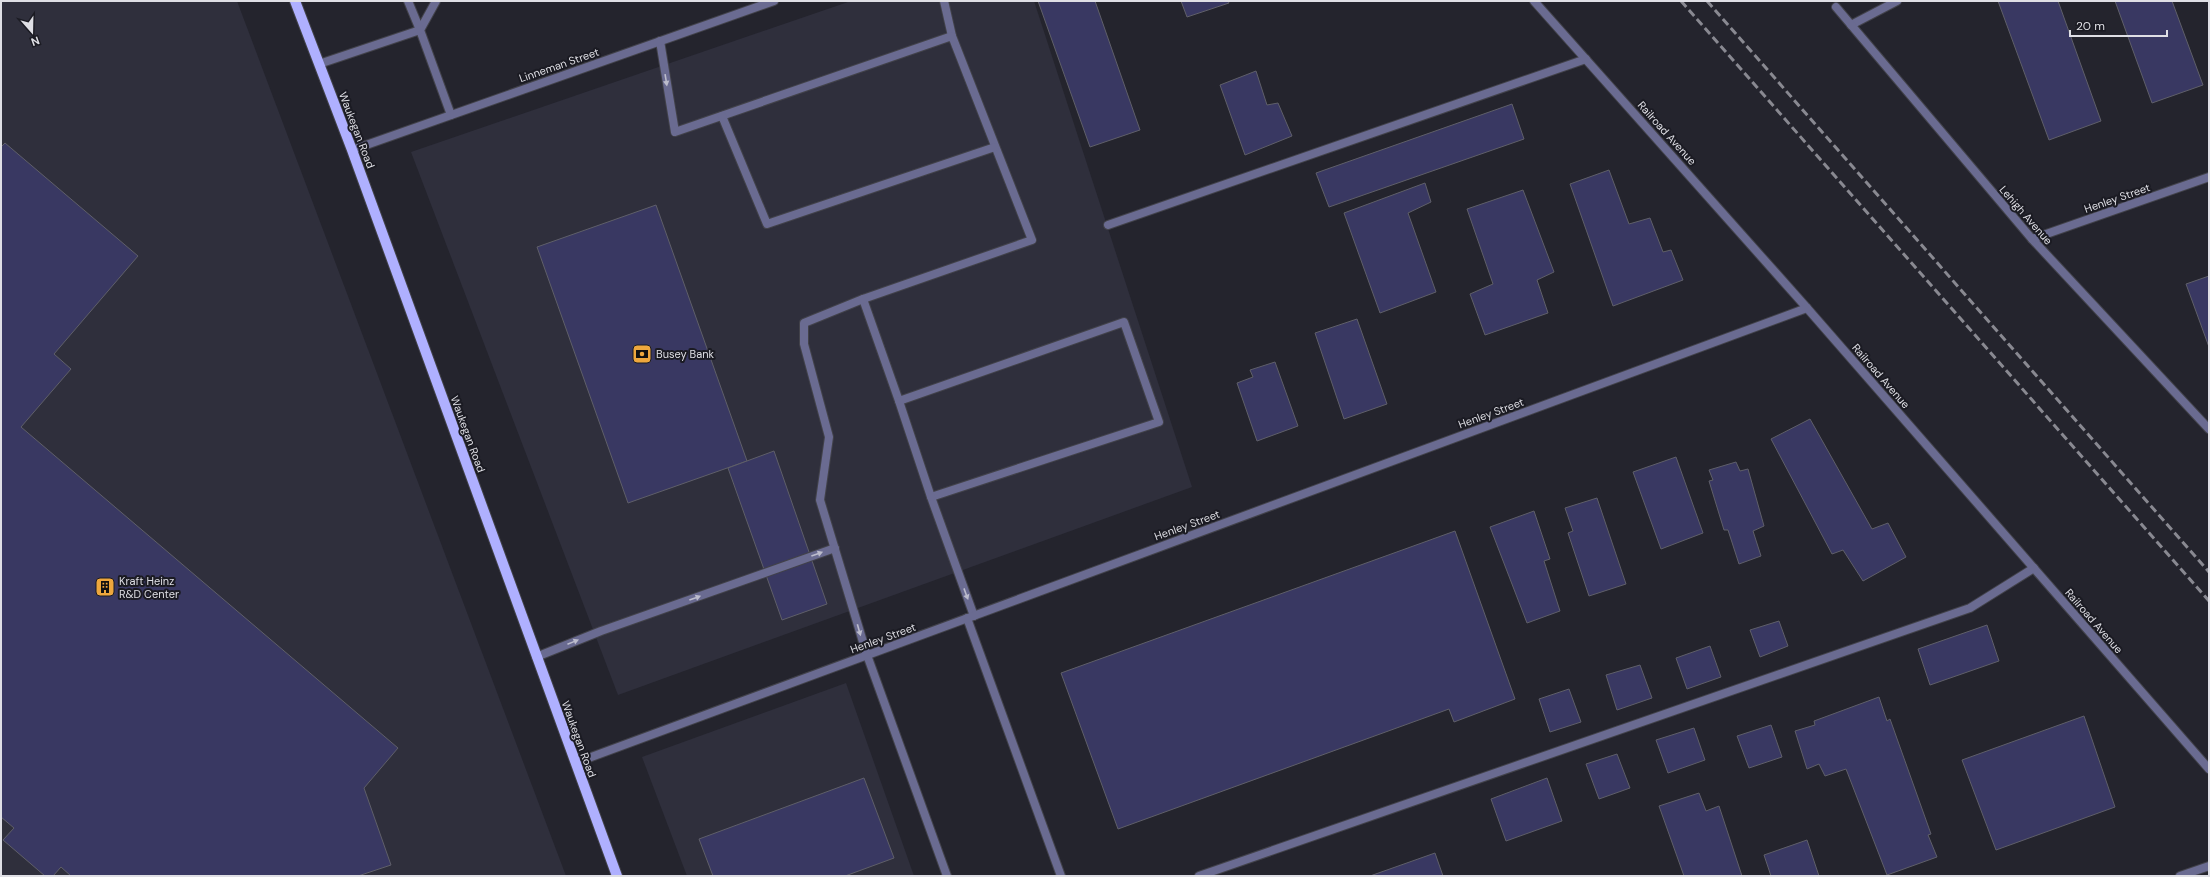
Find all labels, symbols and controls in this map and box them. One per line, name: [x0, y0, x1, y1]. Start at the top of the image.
north arrow: [12, 12, 52, 52]
scale bar: [2070, 12, 2167, 38]
text: 20 m: [2076, 18, 2105, 34]
text: N: [29, 33, 42, 49]
street label: Linneman Street: [517, 45, 601, 85]
one-way arrow: [663, 74, 669, 86]
street label: Waukegan Road: [336, 90, 378, 170]
street label: Railroad Avenue: [1635, 98, 1699, 168]
street label: Henley Street: [2082, 180, 2152, 216]
street label: Lehigh Avenue: [1997, 183, 2055, 247]
street label: Railroad Avenue: [1849, 341, 1913, 411]
bank icon: Busey Bank: [631, 343, 653, 365]
place label: Busey Bank: [656, 347, 714, 361]
street label: Waukegan Road: [448, 394, 488, 474]
street label: Henley Street: [1456, 395, 1526, 431]
street label: Henley Street: [1152, 507, 1222, 543]
one-way arrow: [811, 551, 823, 557]
place label: Kraft Heinz R&D Center: [119, 574, 179, 601]
building icon: Kraft Heinz R&D Center: [94, 576, 116, 598]
street label: Railroad Avenue: [2062, 586, 2126, 656]
one-way arrow: [963, 588, 969, 600]
one-way arrow: [689, 594, 701, 600]
street label: Henley Street: [848, 620, 918, 656]
one-way arrow: [856, 625, 862, 637]
one-way arrow: [567, 639, 579, 645]
street label: Waukegan Road: [559, 699, 599, 779]

